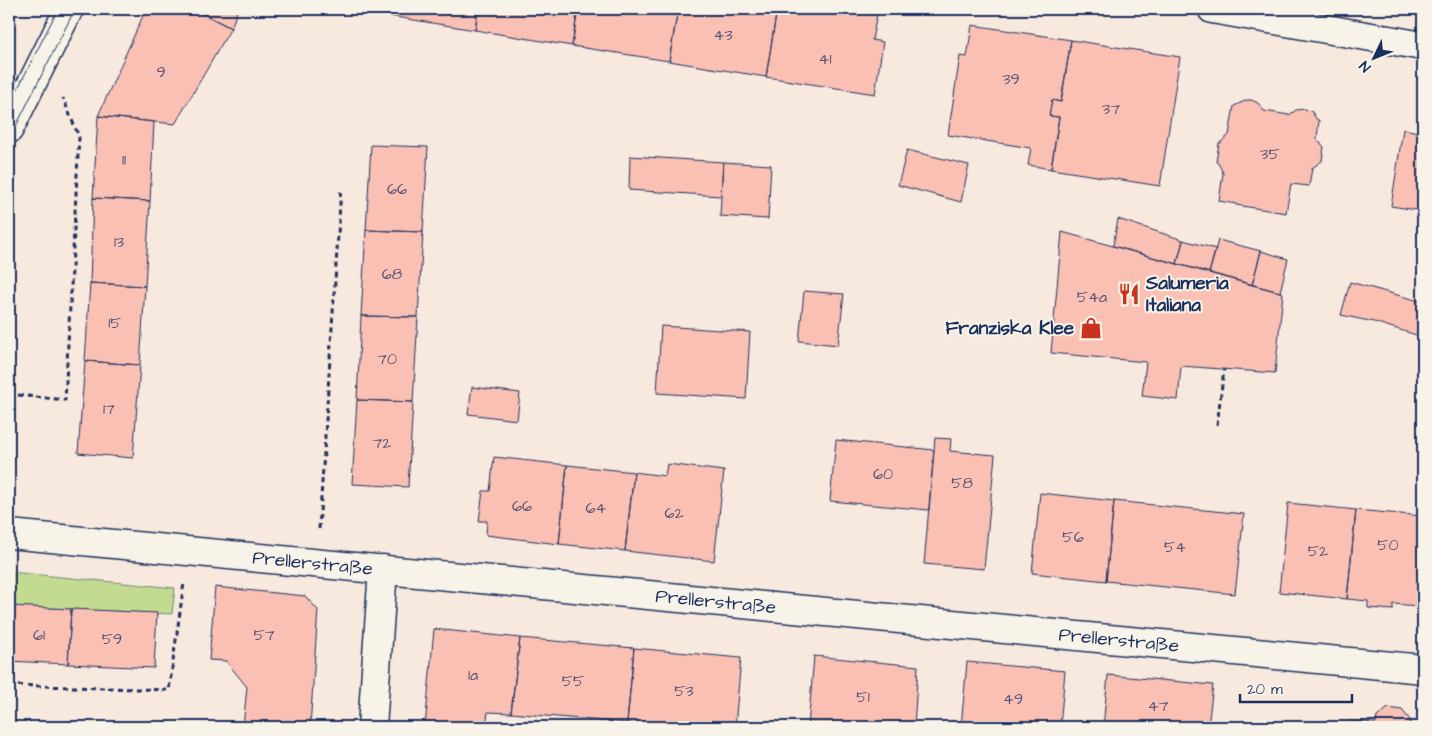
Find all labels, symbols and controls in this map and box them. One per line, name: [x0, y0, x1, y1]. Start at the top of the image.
house number: 43: [713, 24, 733, 46]
north arrow: [1350, 32, 1400, 82]
house number: 41: [819, 48, 831, 70]
text: N: [1355, 56, 1376, 76]
house number: 9: [156, 61, 166, 83]
house number: 39: [1002, 68, 1020, 90]
house number: 37: [1102, 98, 1120, 120]
house number: 35: [1260, 143, 1280, 165]
house number: 11: [122, 149, 126, 171]
house number: 66: [387, 178, 407, 200]
house number: 13: [114, 231, 124, 253]
house number: 68: [382, 263, 402, 285]
place label: Salumeria Italiana: [1145, 270, 1229, 319]
restaurant icon: Salumeria Italiana: [1116, 281, 1142, 307]
house number: 54a: [1077, 286, 1107, 308]
house number: 15: [108, 312, 122, 334]
place label: Franziska Klee: [945, 315, 1075, 342]
shop icon: Franziska Klee: [1078, 315, 1104, 341]
house number: 70: [377, 348, 397, 370]
house number: 17: [103, 398, 115, 420]
house number: 72: [373, 432, 392, 454]
house number: 60: [873, 463, 893, 485]
house number: 58: [951, 472, 973, 494]
house number: 66: [512, 495, 532, 517]
house number: 64: [586, 497, 607, 519]
house number: 62: [664, 502, 684, 524]
house number: 56: [1062, 526, 1084, 548]
house number: 50: [1377, 534, 1399, 556]
house number: 54: [1164, 536, 1186, 558]
house number: 52: [1308, 540, 1328, 562]
street label: Prellerstraße: [251, 544, 374, 582]
street label: Prellerstraße: [654, 582, 777, 621]
street label: Prellerstraße: [1058, 621, 1180, 659]
house number: 61: [33, 624, 45, 646]
house number: 57: [253, 624, 275, 646]
house number: 59: [102, 628, 122, 650]
house number: 1a: [468, 664, 478, 686]
house number: 55: [562, 670, 585, 692]
scale bar: [1240, 671, 1352, 703]
text: 20 m: [1247, 679, 1283, 700]
house number: 53: [674, 680, 694, 702]
house number: 51: [856, 686, 870, 708]
house number: 49: [1003, 688, 1023, 710]
house number: 47: [1148, 695, 1169, 717]

